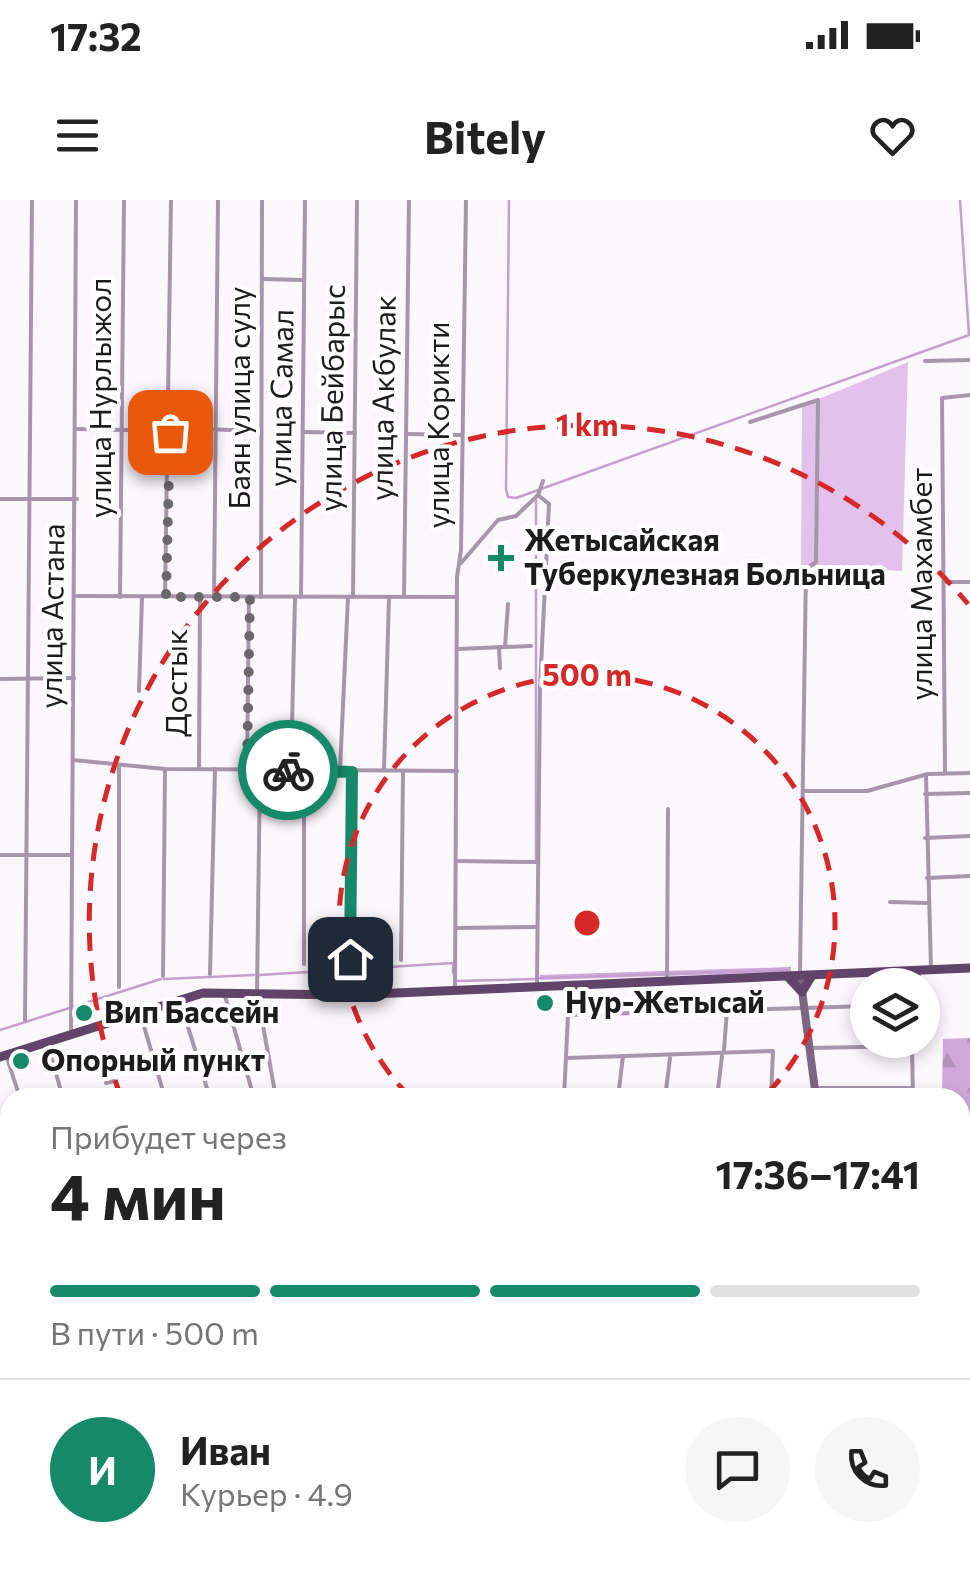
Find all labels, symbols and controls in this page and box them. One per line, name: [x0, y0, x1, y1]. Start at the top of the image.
text: 17:32: [50, 12, 142, 59]
icon: menu: [50, 108, 105, 163]
text: Bitely: [424, 108, 546, 163]
icon: heart: [865, 108, 920, 163]
street label: улица Нурлыжол: [80, 278, 117, 518]
street label: улица Бейбарыс: [310, 284, 351, 512]
street label: Баян улица сулу: [219, 287, 256, 509]
street label: улица Акбулак: [361, 295, 402, 501]
street label: улица Самал: [259, 309, 300, 487]
street label: улица Корикти: [418, 322, 455, 528]
pin: [128, 390, 213, 475]
icon: bag: [143, 405, 198, 460]
text: 1 km: [556, 405, 618, 442]
street label: улица Махамбет: [901, 468, 938, 700]
place label: Жетысайская Туберкулезная Больница: [524, 520, 886, 591]
street label: улица Астана: [30, 523, 71, 709]
marker: Жетысайская Туберкулезная Больница: [488, 545, 514, 571]
street label: Достык: [156, 629, 193, 737]
text: 500 m: [542, 655, 632, 692]
courier: [238, 720, 338, 820]
icon: bike: [261, 743, 316, 798]
centre of rings: [569, 905, 605, 941]
pin: [308, 917, 393, 1002]
icon: home: [323, 932, 378, 987]
map controls: [850, 968, 940, 1058]
button: layers: [850, 968, 940, 1058]
place label: Нур-Жетысай: [565, 982, 765, 1019]
place label: Вип Бассейн: [104, 992, 279, 1029]
marker: Нур-Жетысай: [534, 992, 556, 1014]
marker: Вип Бассейн: [73, 1002, 95, 1024]
place label: Опорный пункт: [41, 1040, 265, 1077]
marker: Опорный пункт: [10, 1050, 32, 1072]
text: Прибудет через: [50, 1116, 287, 1156]
text: 17:36–17:41: [715, 1150, 920, 1197]
text: 4 мин: [50, 1154, 226, 1233]
text: В пути · 500 m: [50, 1312, 259, 1352]
button: chat: [685, 1417, 790, 1522]
button: phone: [815, 1417, 920, 1522]
text: Иван: [180, 1426, 271, 1473]
text: И: [88, 1446, 117, 1493]
text: Курьер · 4.9: [180, 1473, 353, 1513]

